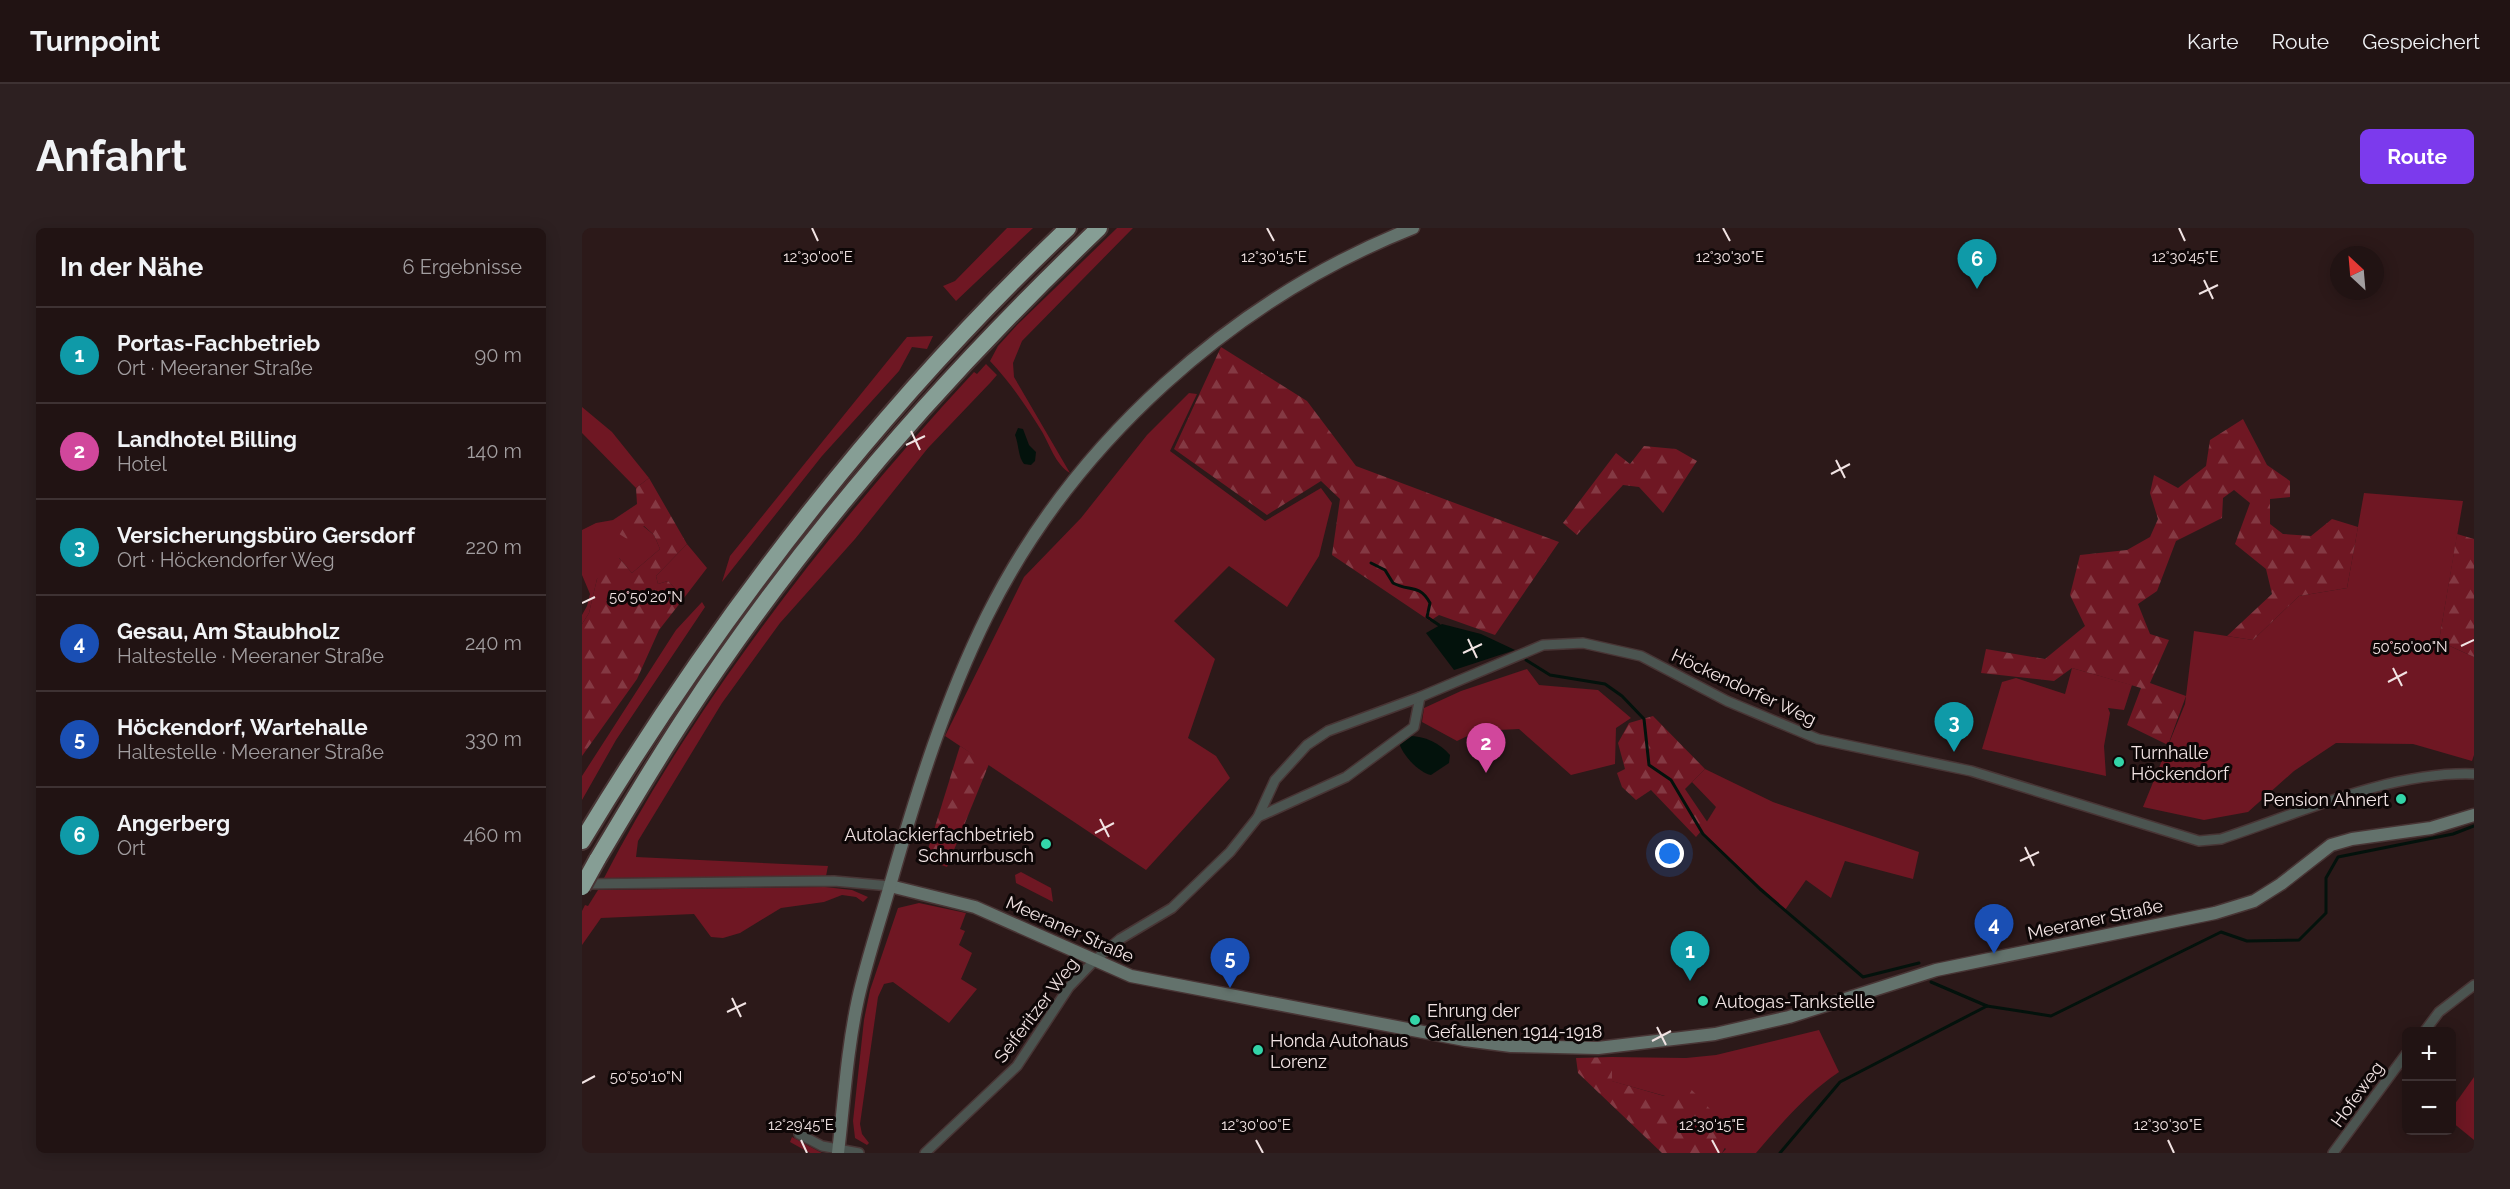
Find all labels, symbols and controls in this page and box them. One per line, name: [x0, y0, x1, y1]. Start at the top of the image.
text: Turnpoint: [30, 25, 160, 58]
text: Karte: [2187, 29, 2239, 54]
text: Route: [2272, 29, 2329, 54]
text: Gespeichert: [2362, 29, 2480, 54]
button: Route: [2360, 129, 2474, 184]
text: Anfahrt: [36, 132, 187, 181]
pin: 6: [1958, 239, 1996, 289]
north arrow: [2330, 246, 2384, 300]
text: 12°30'00"E: [783, 248, 853, 266]
text: 12°30'15"E: [1241, 248, 1307, 266]
text: 12°30'30"E: [1696, 248, 1764, 266]
text: 12°30'45"E: [2152, 248, 2218, 266]
text: In der Nähe: [60, 252, 203, 282]
text: 6 Ergebnisse: [403, 255, 522, 279]
text: Portas-Fachbetrieb: [117, 330, 320, 356]
text: 1: [75, 343, 84, 367]
text: 90 m: [475, 343, 522, 367]
text: Ort · Meeraner Straße: [117, 356, 313, 380]
text: Landhotel Billing: [117, 426, 297, 452]
text: 2: [74, 439, 85, 463]
text: 140 m: [467, 439, 522, 463]
text: Hotel: [117, 452, 167, 476]
text: Versicherungsbüro Gersdorf: [117, 522, 415, 548]
text: 3: [74, 535, 85, 559]
text: 220 m: [465, 535, 522, 559]
text: Ort · Höckendorfer Weg: [117, 548, 335, 572]
text: 50°50'20"N: [609, 588, 683, 606]
text: Gesau, Am Staubholz: [117, 618, 340, 644]
text: 4: [74, 631, 85, 655]
text: 240 m: [465, 631, 522, 655]
text: 50°50'00"N: [2372, 638, 2448, 656]
text: Haltestelle · Meeraner Straße: [117, 644, 384, 668]
street label: Höckendorfer Weg: [1668, 644, 1820, 730]
pin: 3: [1934, 702, 1974, 752]
text: Höckendorf, Wartehalle: [117, 714, 368, 740]
pin: 2: [1466, 724, 1506, 773]
text: 5: [74, 727, 85, 751]
text: 330 m: [465, 727, 522, 751]
text: Haltestelle · Meeraner Straße: [117, 740, 384, 764]
place label: Turnhalle Höckendorf: [2131, 742, 2230, 784]
marker: Turnhalle Höckendorf: [2112, 755, 2126, 769]
place label: Pension Ahnert: [2263, 789, 2389, 810]
marker: Pension Ahnert: [2394, 792, 2408, 806]
text: Angerberg: [117, 810, 230, 836]
text: 6: [73, 823, 86, 847]
text: 460 m: [463, 823, 522, 847]
place label: Autolackierfachbetrieb Schnurrbusch: [844, 824, 1034, 866]
text: Ort: [117, 836, 146, 860]
marker: Autolackierfachbetrieb Schnurrbusch: [1039, 837, 1053, 851]
your location: [1655, 839, 1684, 868]
street label: Meeraner Straße: [1003, 891, 1138, 967]
street label: Meeraner Straße: [2025, 894, 2165, 944]
pin: 4: [1974, 904, 2014, 954]
pin: 1: [1670, 932, 1710, 981]
pin: 5: [1210, 938, 1250, 988]
street label: Seiferitzer Weg: [990, 953, 1082, 1067]
place label: Autogas-Tankstelle: [1715, 991, 1875, 1012]
marker: Autogas-Tankstelle: [1696, 994, 1710, 1008]
place label: Ehrung der Gefallenen 1914-1918: [1427, 1000, 1602, 1042]
marker: Ehrung der Gefallenen 1914-1918: [1408, 1013, 1422, 1027]
map controls: [2402, 1027, 2456, 1135]
button: +: [2402, 1027, 2456, 1081]
place label: Honda Autohaus Lorenz: [1270, 1030, 1409, 1072]
marker: Honda Autohaus Lorenz: [1251, 1043, 1265, 1057]
street label: Hofeweg: [2326, 1057, 2388, 1131]
text: 50°50'10"N: [610, 1068, 682, 1086]
button: −: [2402, 1081, 2456, 1135]
text: 12°29'45"E: [768, 1116, 834, 1134]
text: 12°30'00"E: [1221, 1116, 1291, 1134]
text: 12°30'15"E: [1679, 1116, 1745, 1134]
text: 12°30'30"E: [2134, 1116, 2202, 1134]

